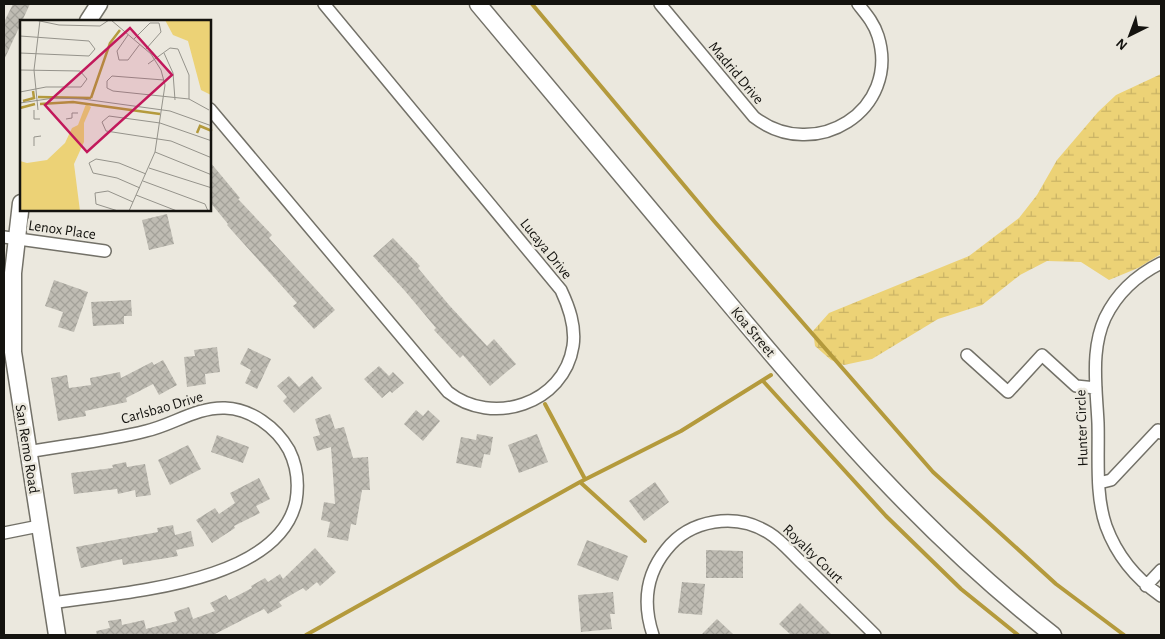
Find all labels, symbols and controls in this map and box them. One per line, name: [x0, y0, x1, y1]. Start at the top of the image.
north arrow: [1105, 10, 1155, 60]
inset map: [20, 20, 211, 211]
text: N: [1114, 35, 1130, 52]
street label: Madrid Drive: [706, 39, 766, 107]
street label: Lucaya Drive: [517, 216, 575, 282]
street label: Lenox Place: [27, 218, 97, 242]
street label: Koa Street: [728, 304, 778, 360]
street label: Carlsbao Drive: [119, 389, 205, 427]
street label: Hunter Circle: [1073, 389, 1091, 467]
street label: San Remo Road: [13, 403, 41, 495]
street label: Royalty Court: [780, 522, 846, 586]

